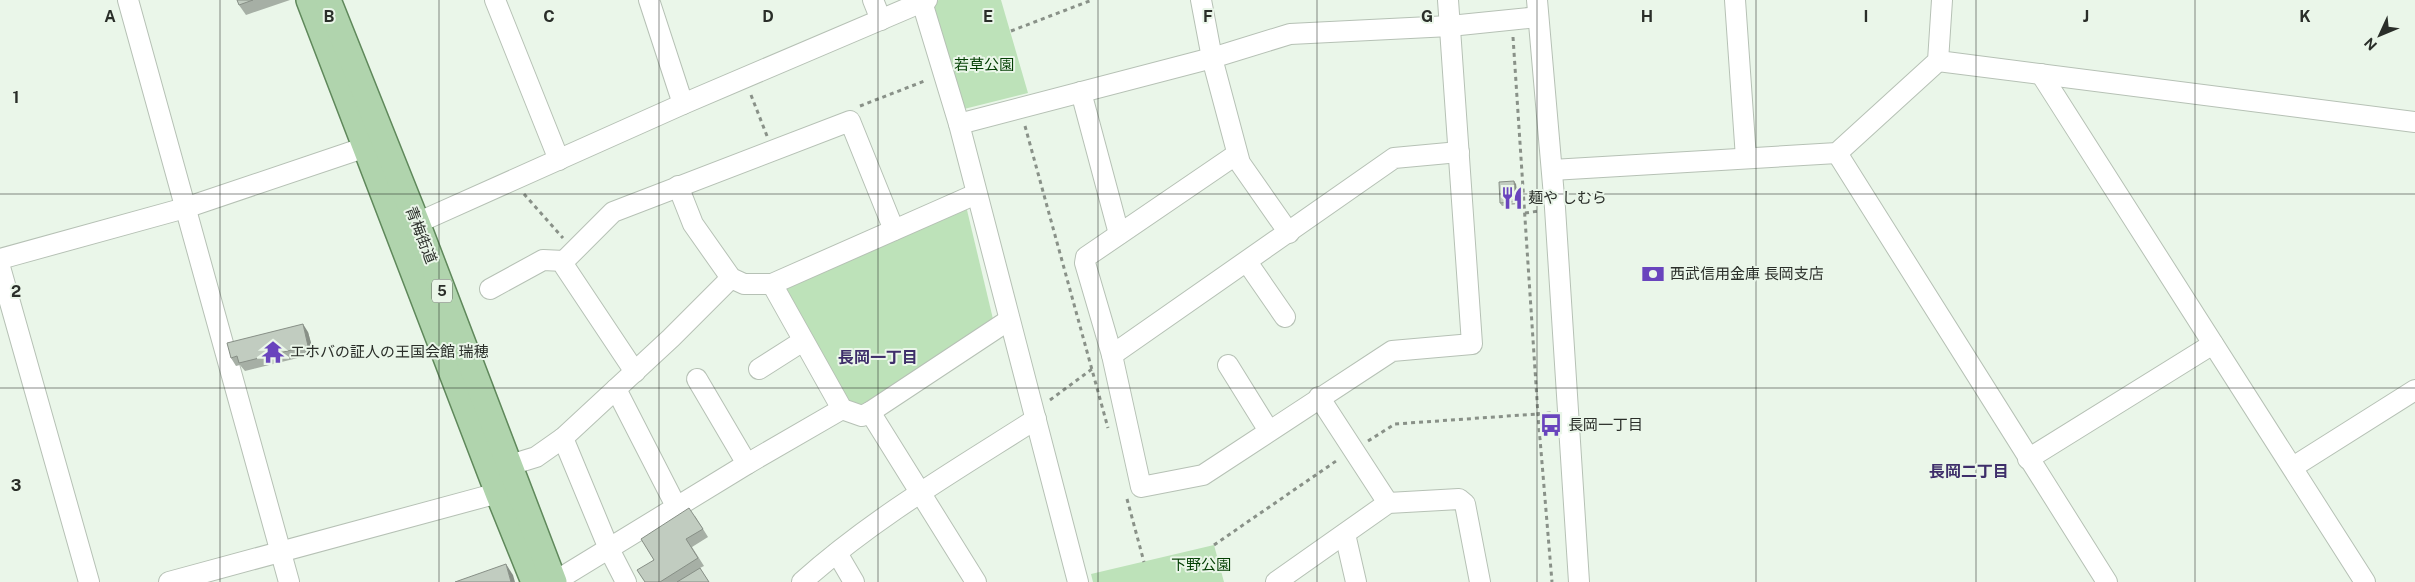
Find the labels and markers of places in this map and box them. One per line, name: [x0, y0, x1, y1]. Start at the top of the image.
restaurant icon: 麺や しむら: [1499, 185, 1525, 211]
place label: 麺や しむら: [1528, 189, 1607, 206]
bank icon: 西武信用金庫 長岡支店: [1640, 261, 1666, 287]
place label: 西武信用金庫 長岡支店: [1670, 265, 1824, 282]
temple icon: エホバの証人の王国会館 瑞穂: [260, 339, 286, 365]
place label: エホバの証人の王国会館 瑞穂: [290, 343, 489, 360]
bus stop icon: 長岡一丁目: [1538, 412, 1564, 438]
place label: 長岡一丁目: [1568, 416, 1643, 433]

